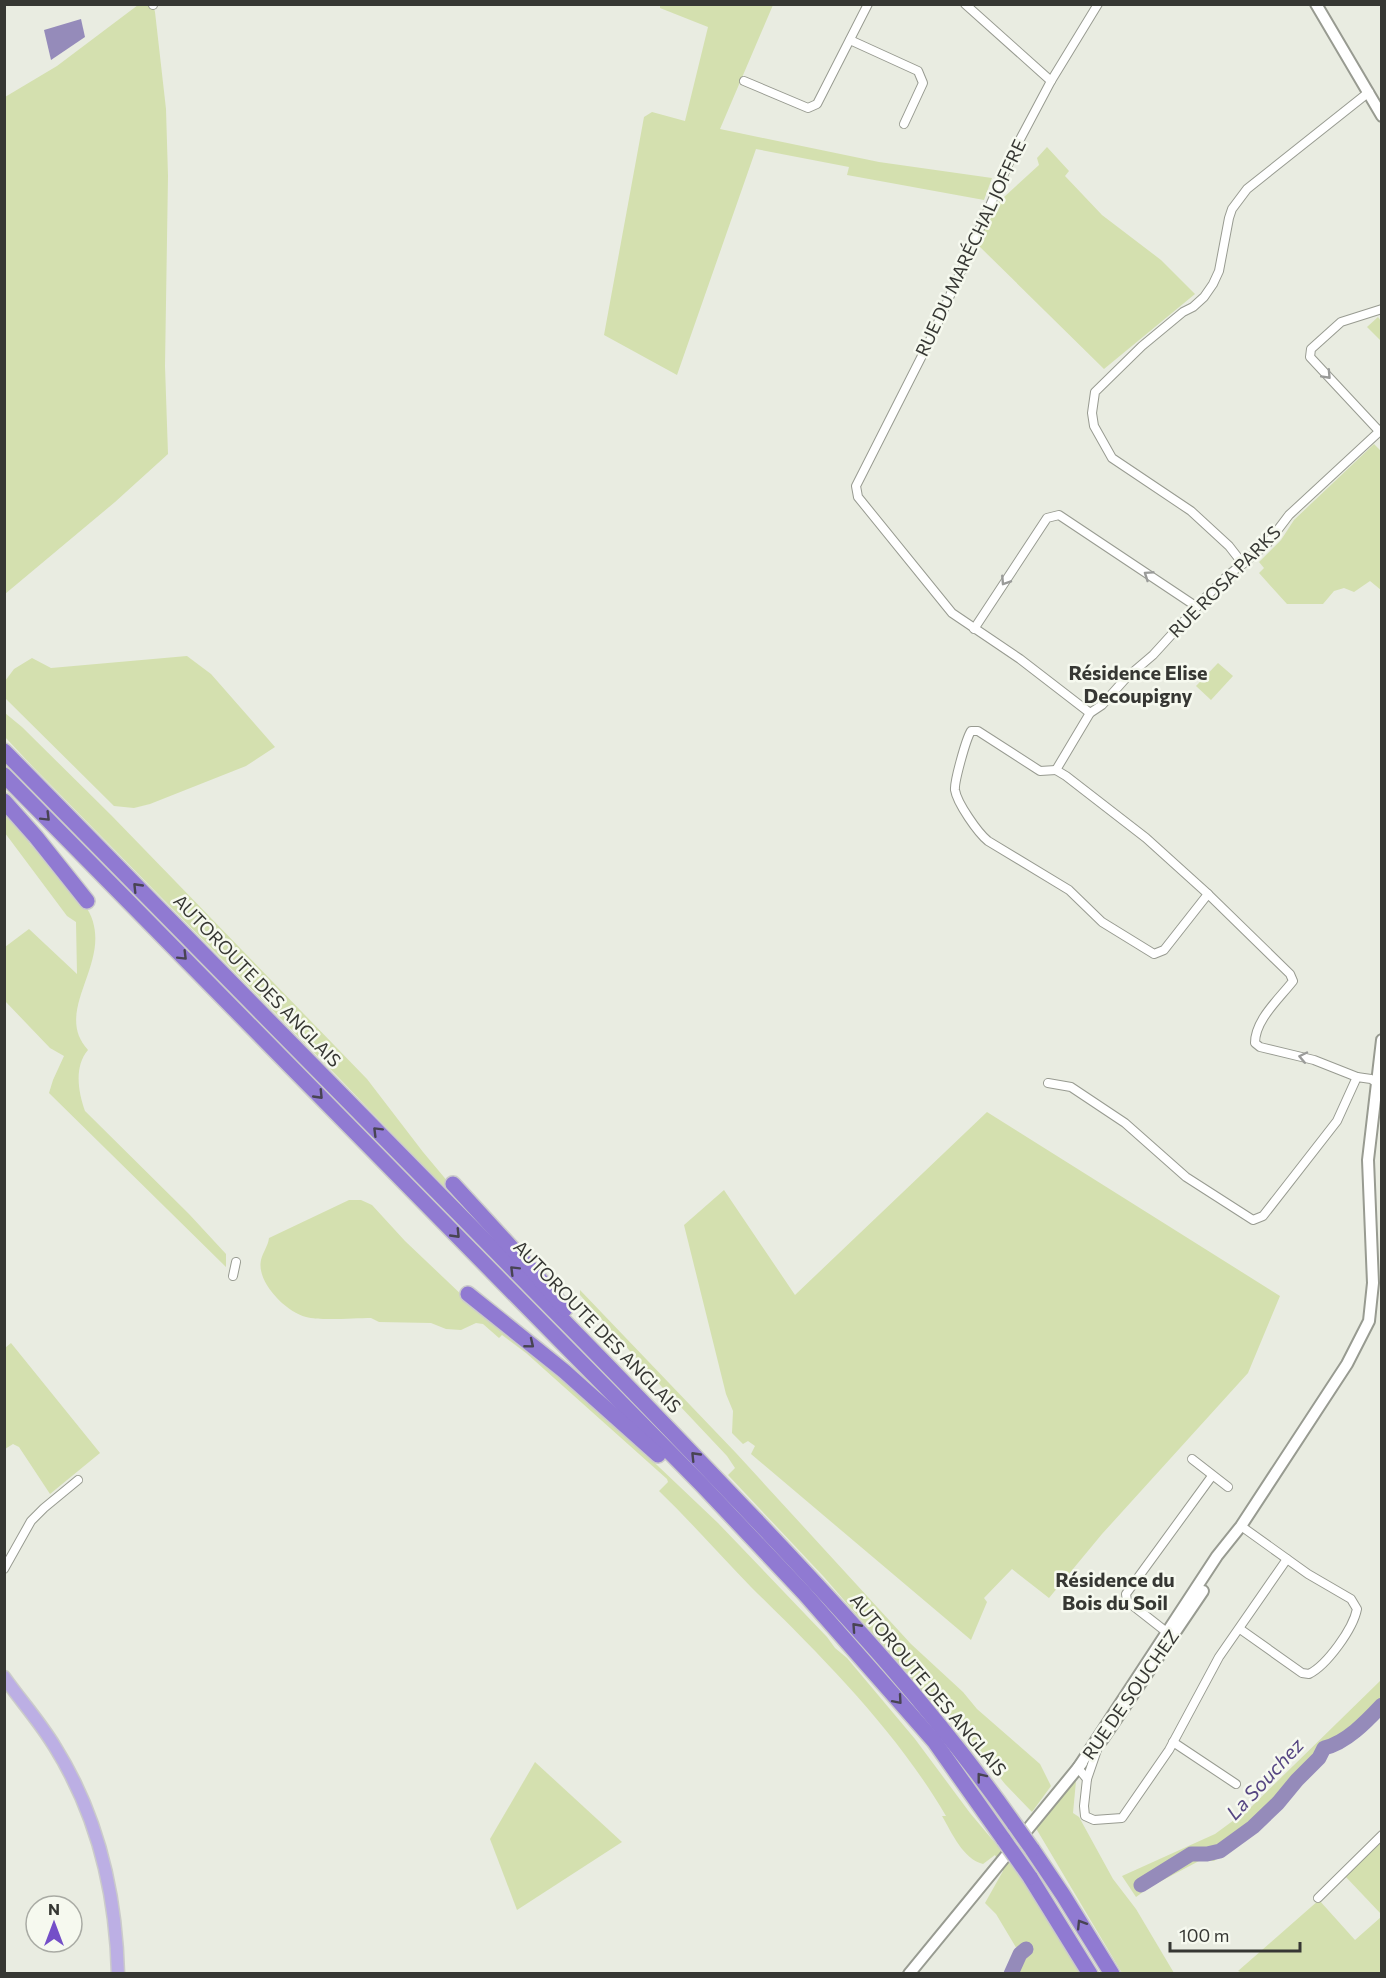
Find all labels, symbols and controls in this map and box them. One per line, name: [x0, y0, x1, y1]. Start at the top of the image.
street label: RUE DU MARÉCHAL JOFFRE: [910, 136, 1030, 359]
one-way arrow: [1320, 368, 1331, 379]
street label: RUE ROSA PARKS: [1164, 521, 1285, 642]
one-way arrow: [1144, 571, 1155, 582]
one-way arrow: [1001, 575, 1013, 585]
district label: Résidence Elise Decoupigny: [1068, 660, 1208, 707]
one-way arrow: [38, 810, 49, 821]
one-way arrow: [134, 883, 145, 894]
street label: AUTOROUTE DES ANGLAIS: [169, 889, 346, 1071]
one-way arrow: [175, 948, 186, 959]
one-way arrow: [1298, 1051, 1308, 1064]
one-way arrow: [312, 1087, 323, 1098]
one-way arrow: [373, 1127, 384, 1138]
one-way arrow: [448, 1227, 459, 1238]
street label: AUTOROUTE DES ANGLAIS: [509, 1235, 686, 1417]
one-way arrow: [510, 1266, 521, 1277]
one-way arrow: [524, 1336, 535, 1347]
one-way arrow: [691, 1453, 702, 1464]
district label: Résidence du Bois du Soil: [1055, 1567, 1175, 1614]
street label: AUTOROUTE DES ANGLAIS: [846, 1589, 1012, 1780]
one-way arrow: [852, 1624, 863, 1634]
street label: RUE DE SOUCHEZ: [1077, 1625, 1183, 1764]
one-way arrow: [891, 1693, 902, 1704]
water label: La Souchez: [1221, 1733, 1308, 1824]
one-way arrow: [978, 1773, 989, 1784]
north arrow: [24, 1894, 84, 1954]
text: N: [48, 1899, 60, 1918]
scale bar: [1170, 1915, 1300, 1953]
one-way arrow: [1078, 1919, 1089, 1930]
text: 100 m: [1179, 1924, 1229, 1946]

